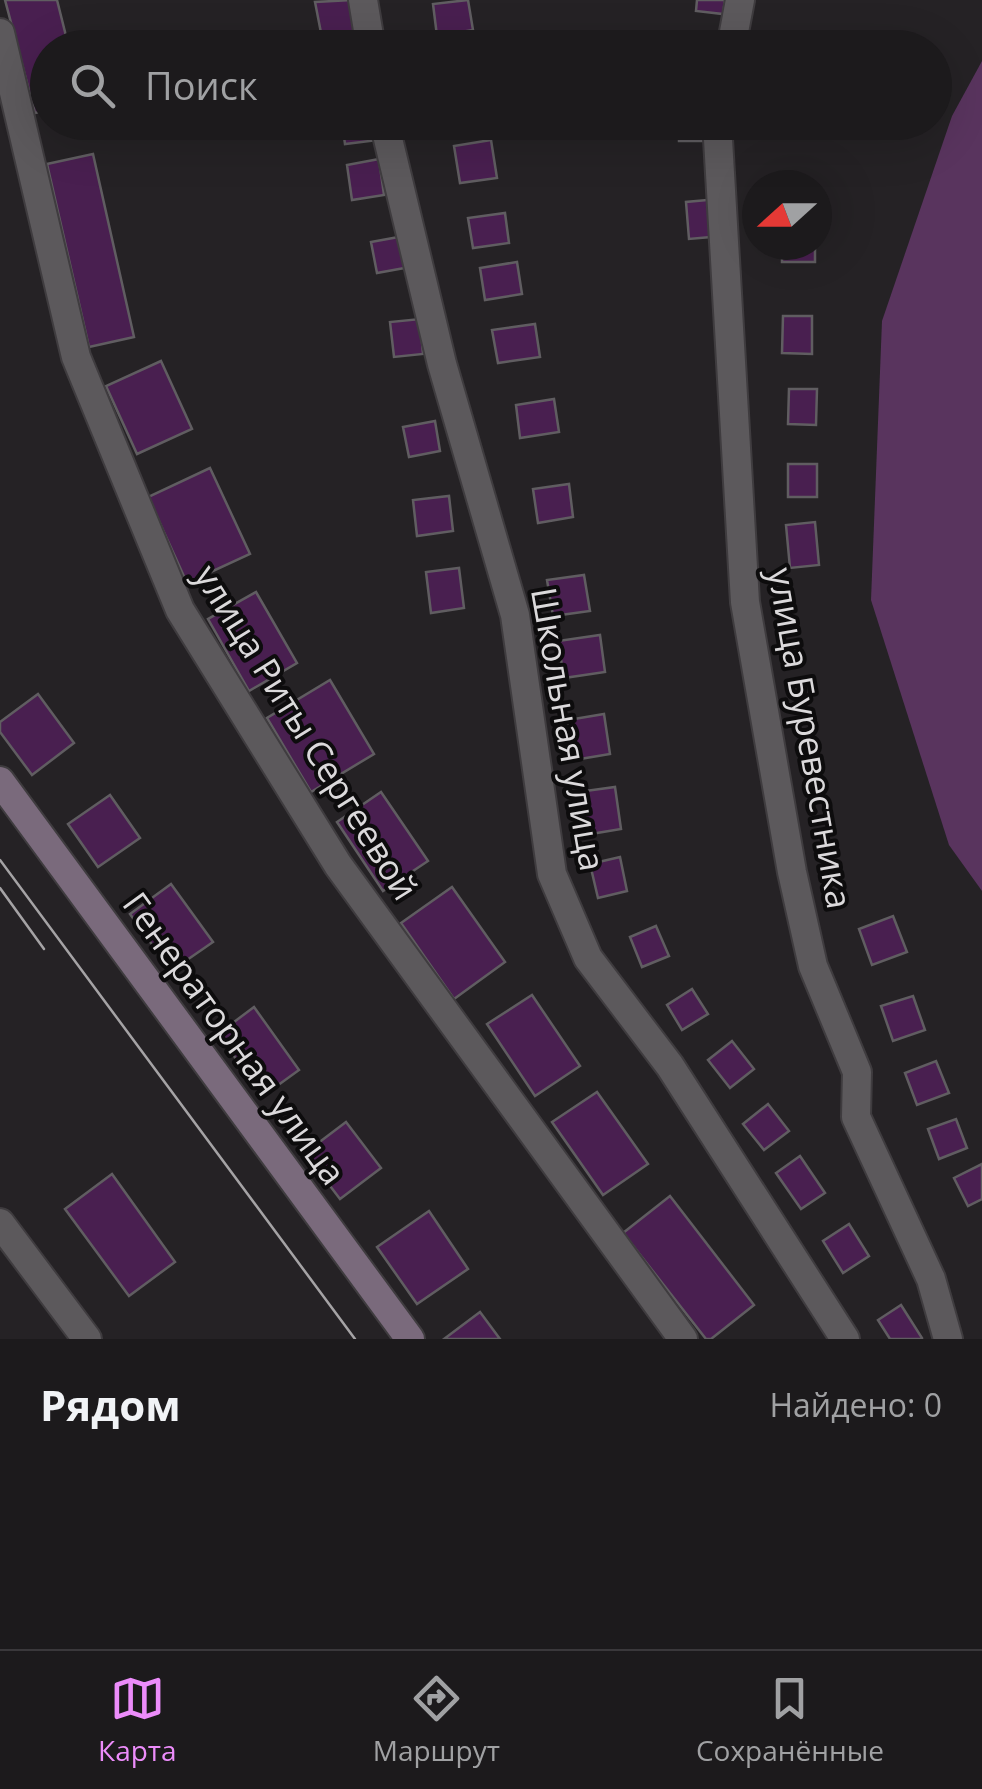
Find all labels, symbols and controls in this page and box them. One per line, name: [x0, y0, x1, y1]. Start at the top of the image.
search box: [30, 30, 952, 140]
icon: search: [65, 58, 120, 113]
text: Поиск: [145, 59, 258, 111]
north arrow: [742, 170, 832, 260]
street label: улица Риты Сергеевой: [185, 555, 429, 909]
street label: улица Буревестника: [758, 564, 864, 912]
street label: Школьная улица: [521, 584, 617, 874]
street label: Генераторная улица: [113, 882, 357, 1194]
text: Рядом: [40, 1376, 181, 1433]
text: Найдено: 0: [769, 1383, 942, 1426]
tab: Карта: [98, 1671, 177, 1769]
tab: Маршрут: [373, 1671, 500, 1769]
tab: Сохранённые: [696, 1671, 884, 1769]

